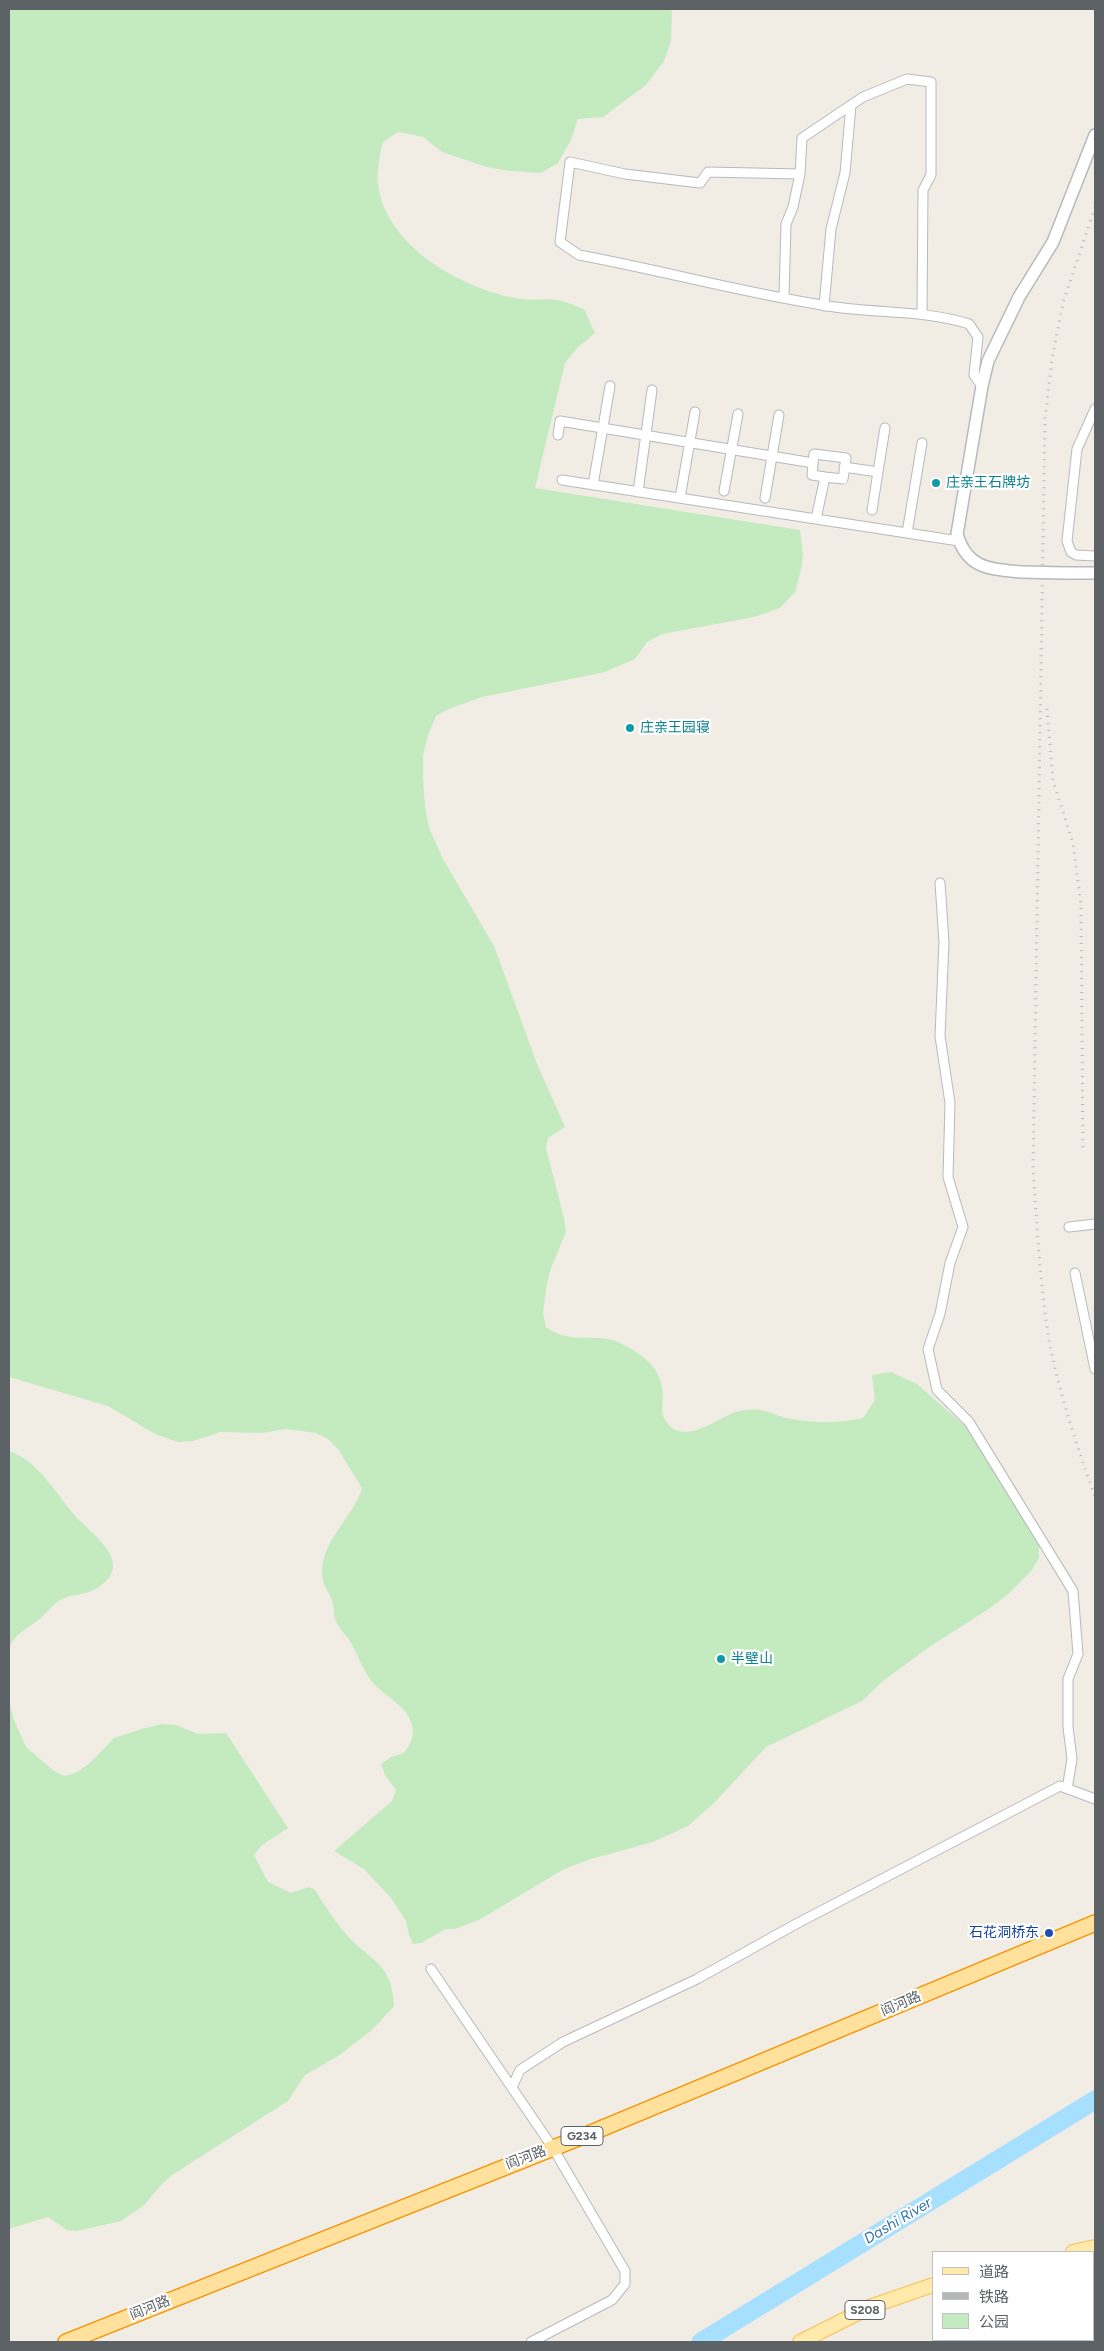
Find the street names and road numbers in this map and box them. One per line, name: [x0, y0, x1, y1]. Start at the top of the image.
street label: 阎河路: [878, 1988, 924, 2020]
road number: G234: [561, 2126, 603, 2146]
street label: 阎河路: [503, 2143, 549, 2173]
street label: 阎河路: [127, 2292, 173, 2324]
road number: S208: [845, 2300, 885, 2320]

